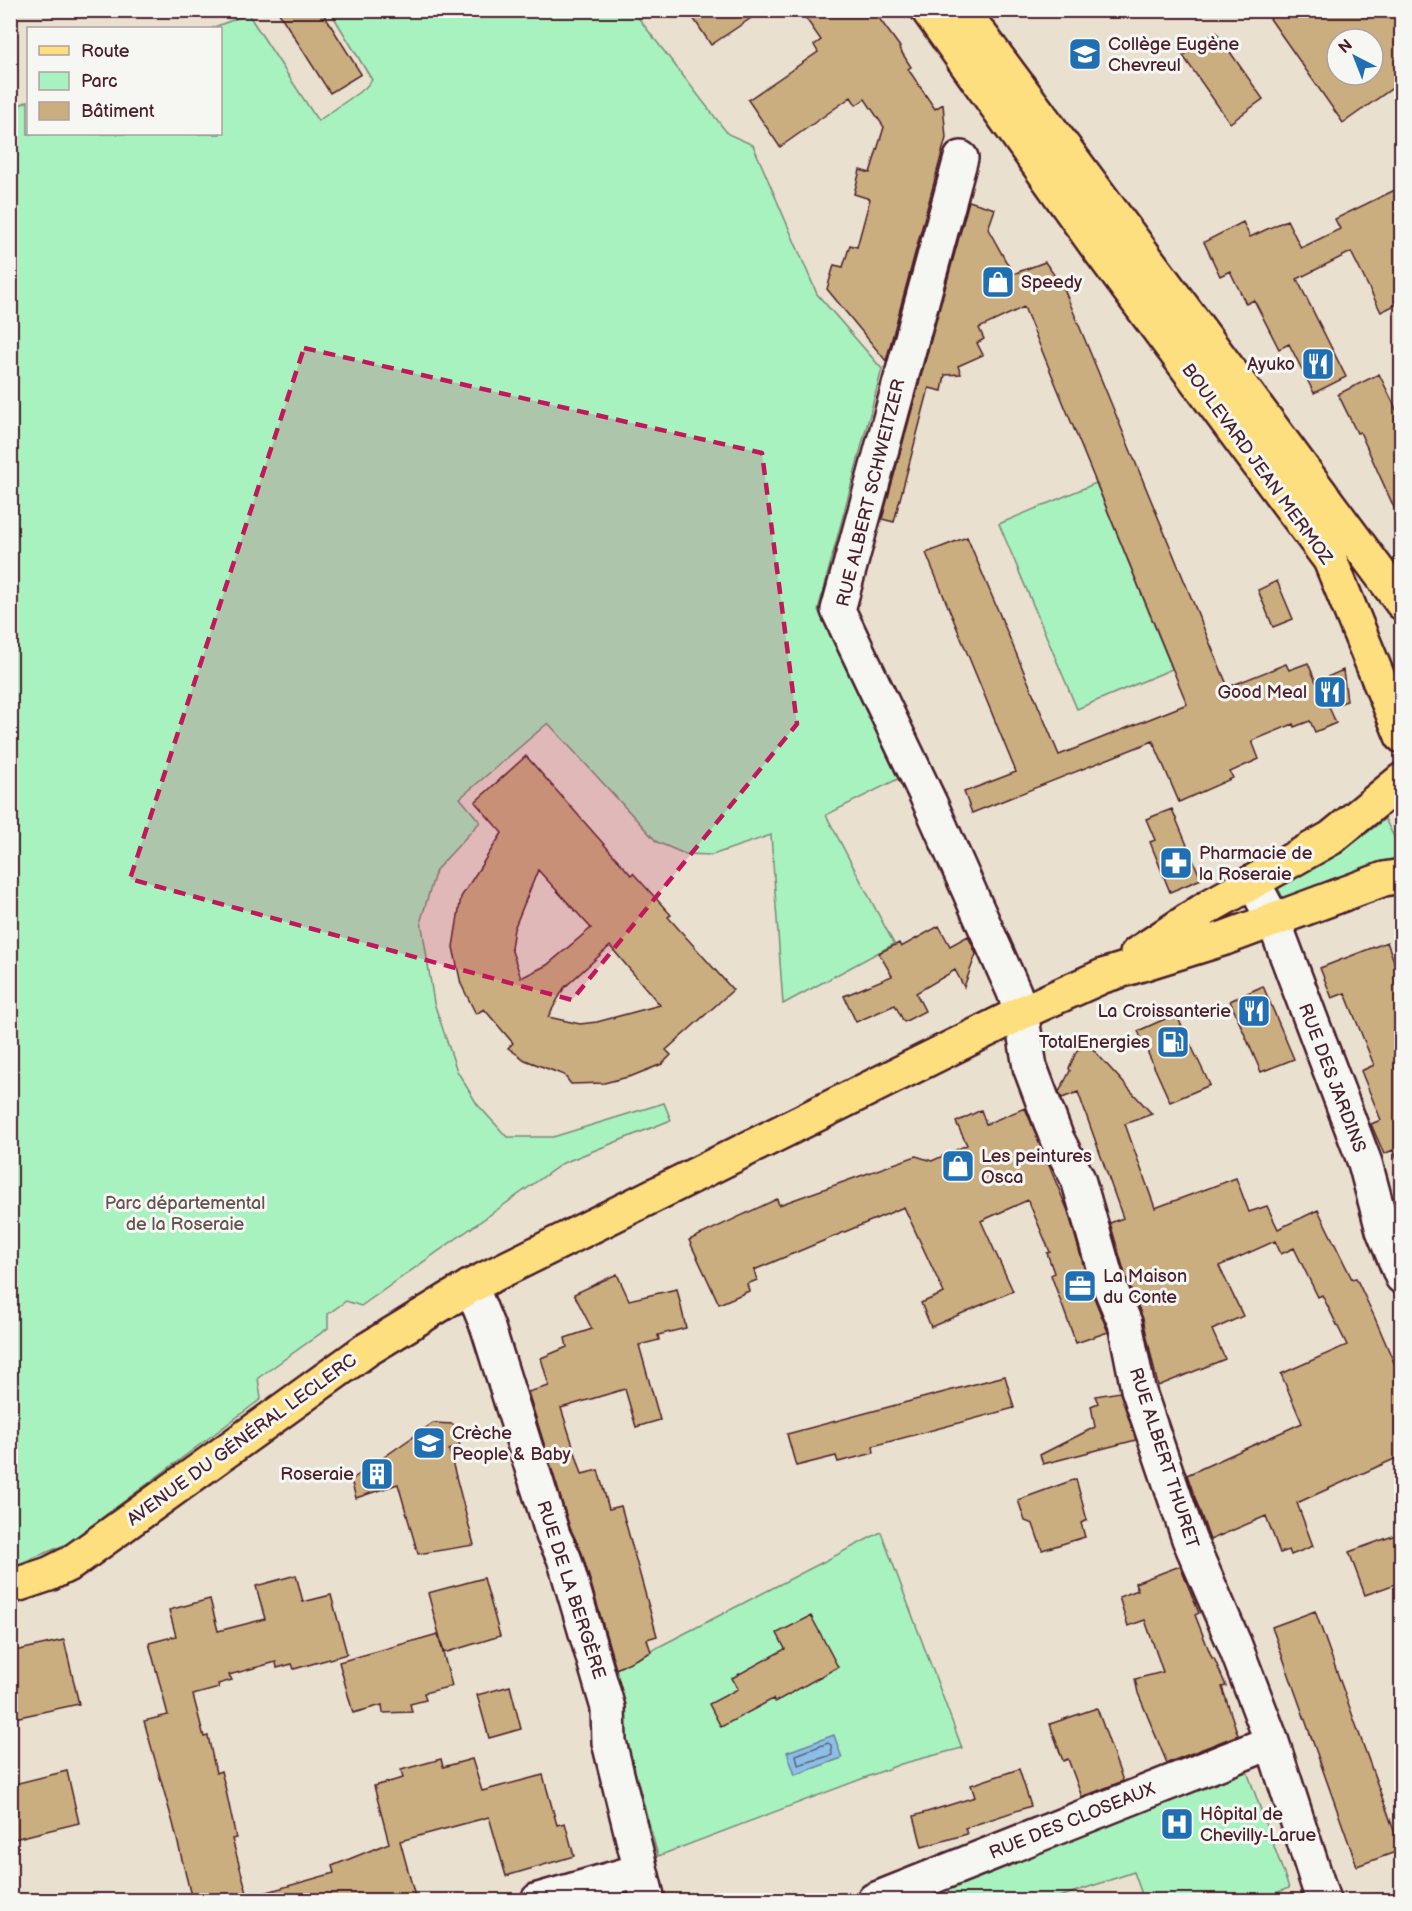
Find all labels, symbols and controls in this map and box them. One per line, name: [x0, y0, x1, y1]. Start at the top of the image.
legend: [27, 27, 222, 135]
north arrow: [1325, 27, 1385, 87]
place label: Collège Eugène Chevreul: [1108, 34, 1240, 76]
school or university icon: Collège Eugène Chevreul: [1067, 36, 1103, 72]
text: N: [1335, 36, 1357, 58]
text: Route: [81, 41, 130, 62]
text: Parc: [81, 71, 118, 92]
text: Bâtiment: [81, 101, 155, 122]
shop icon: Speedy: [980, 264, 1016, 300]
place label: Speedy: [1021, 272, 1083, 293]
restaurant icon: Ayuko: [1300, 346, 1336, 382]
place label: Ayuko: [1247, 354, 1295, 375]
street label: BOULEVARD JEAN MERMOZ: [1177, 360, 1337, 568]
street label: RUE ALBERT SCHWEITZER: [833, 377, 910, 609]
restaurant icon: Good Meal: [1312, 674, 1348, 710]
place label: Good Meal: [1217, 682, 1307, 703]
place label: Pharmacie de la Roseraie: [1199, 843, 1313, 885]
pharmacy icon: Pharmacie de la Roseraie: [1158, 845, 1194, 881]
restaurant icon: La Croissanterie: [1236, 993, 1272, 1029]
street label: RUE DES JARDINS: [1294, 1000, 1370, 1156]
place label: La Croissanterie: [1098, 1001, 1231, 1022]
fuel station icon: TotalEnergies: [1155, 1024, 1191, 1060]
place label: TotalEnergies: [1039, 1032, 1150, 1053]
place label: Les peintures Osca: [981, 1146, 1092, 1188]
shop icon: Les peintures Osca: [940, 1148, 976, 1184]
park label: Parc départemental de la Roseraie: [105, 1193, 265, 1235]
place label: La Maison du Conte: [1103, 1266, 1187, 1308]
office icon: La Maison du Conte: [1062, 1268, 1098, 1304]
street label: AVENUE DU GÉNÉRAL LECLERC: [122, 1348, 361, 1530]
street label: RUE ALBERT THURET: [1125, 1365, 1203, 1551]
place label: Crèche People & Baby: [452, 1423, 572, 1465]
school or university icon: Crèche People & Baby: [411, 1425, 447, 1461]
building icon: Roseraie: [359, 1456, 395, 1492]
place label: Roseraie: [280, 1464, 354, 1485]
street label: RUE DE LA BERGÈRE: [532, 1498, 612, 1682]
street label: RUE DES CLOSEAUX: [986, 1778, 1158, 1864]
place label: Hôpital de Chevilly-Larue: [1200, 1804, 1316, 1846]
hospital icon: Hôpital de Chevilly-Larue: [1159, 1806, 1195, 1842]

